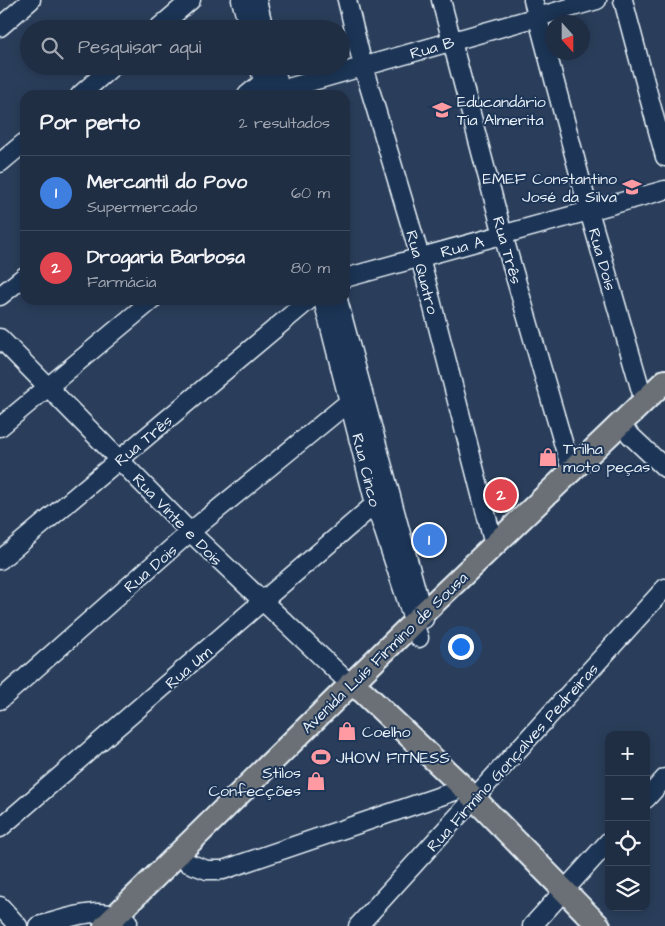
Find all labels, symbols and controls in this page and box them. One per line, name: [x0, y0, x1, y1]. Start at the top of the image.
north arrow: [545, 15, 590, 60]
search box: [20, 20, 350, 75]
street label: Rua B: [407, 31, 458, 65]
icon: search: [38, 34, 66, 62]
text: Pesquisar aqui: [78, 34, 201, 61]
place label: Educandário Tia Almerita: [457, 91, 546, 131]
school or university icon: Educandário Tia Almerita: [431, 99, 453, 121]
text: Por perto: [40, 108, 140, 137]
text: 2 resultados: [238, 112, 330, 134]
place label: EMEF Constantino José da Silva: [482, 168, 617, 208]
text: Mercantil do Povo: [87, 169, 247, 196]
school or university icon: EMEF Constantino José da Silva: [621, 176, 643, 198]
text: 1: [55, 182, 57, 204]
text: 60 m: [291, 182, 330, 204]
text: Supermercado: [87, 196, 197, 218]
street label: Rua Três: [487, 214, 527, 287]
street label: Rua Dois: [583, 226, 621, 293]
street label: Rua Quatro: [400, 228, 444, 317]
street label: Rua A: [438, 231, 487, 263]
text: Drogaria Barbosa: [87, 244, 245, 271]
text: 2: [51, 257, 61, 279]
text: 80 m: [291, 257, 330, 279]
text: Farmácia: [87, 271, 156, 293]
street label: Rua Três: [110, 410, 177, 472]
street label: Rua Cinco: [346, 431, 386, 509]
place label: Trilha moto peças: [563, 438, 650, 478]
shop icon: Trilha moto peças: [537, 446, 559, 468]
street label: Rua Vinte e Dois: [127, 469, 227, 571]
pin: 2: [485, 476, 517, 514]
pin: 1: [413, 521, 445, 559]
street label: Rua Dois: [119, 539, 182, 598]
street label: Avenida Luís Firmino de Sousa: [297, 567, 473, 738]
your location: [448, 634, 474, 660]
street label: Rua Um: [160, 641, 217, 694]
street label: Rua Firmino Gonçalves Pedreiras: [422, 659, 604, 857]
shop icon: Coelho: [336, 720, 358, 742]
place label: Coelho: [362, 721, 410, 743]
map controls: [605, 731, 650, 911]
button: +: [605, 731, 650, 776]
sports icon: JHOW FITNESS: [310, 746, 332, 768]
place label: JHOW FITNESS: [336, 747, 450, 769]
place label: Stilos Confecções: [209, 762, 301, 802]
shop icon: Stilos Confecções: [305, 770, 327, 792]
button: −: [605, 776, 650, 821]
button: locate: [605, 821, 650, 866]
button: layers: [605, 866, 650, 911]

